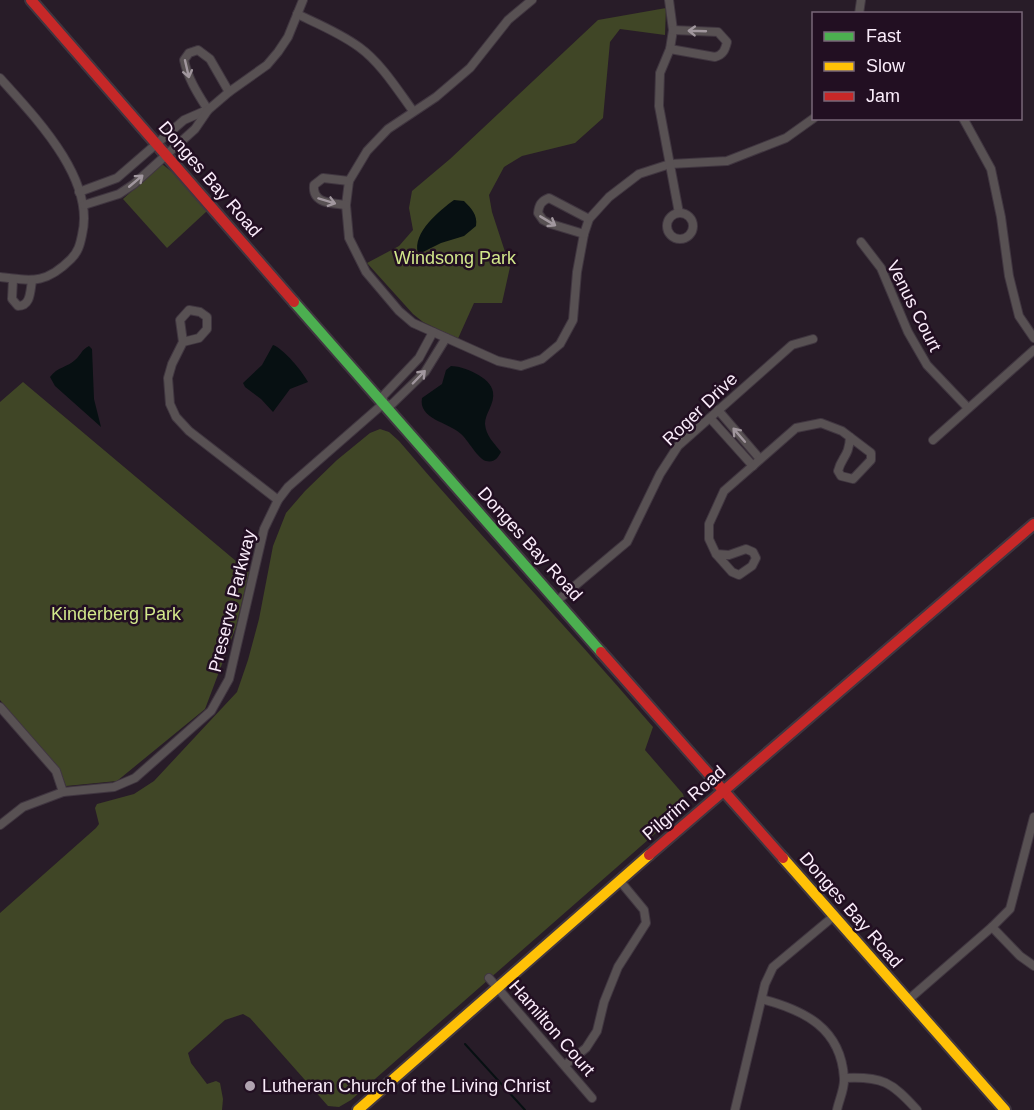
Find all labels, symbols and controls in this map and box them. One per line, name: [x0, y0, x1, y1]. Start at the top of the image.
legend: [812, 12, 1022, 120]
one-way arrow: [688, 25, 708, 36]
text: Fast: [866, 26, 901, 46]
text: Slow: [866, 56, 906, 76]
one-way arrow: [182, 59, 194, 78]
text: Jam: [866, 86, 900, 106]
street label: Donges Bay Road: [155, 117, 265, 241]
one-way arrow: [128, 174, 143, 188]
one-way arrow: [317, 196, 336, 207]
one-way arrow: [539, 215, 556, 227]
park label: Windsong Park: [394, 248, 517, 268]
street label: Venus Court: [883, 257, 945, 355]
street label: Roger Drive: [659, 368, 741, 450]
one-way arrow: [412, 370, 427, 385]
one-way arrow: [732, 428, 746, 443]
street label: Donges Bay Road: [474, 483, 586, 605]
street label: Preserve Parkway: [205, 528, 259, 674]
park label: Kinderberg Park: [51, 604, 182, 624]
street label: Pilgrim Road: [639, 762, 729, 844]
street label: Donges Bay Road: [796, 848, 906, 972]
street label: Hamilton Court: [505, 976, 599, 1080]
place label: Lutheran Church of the Living Christ: [262, 1076, 550, 1096]
marker: Lutheran Church of the Living Christ: [243, 1079, 257, 1093]

